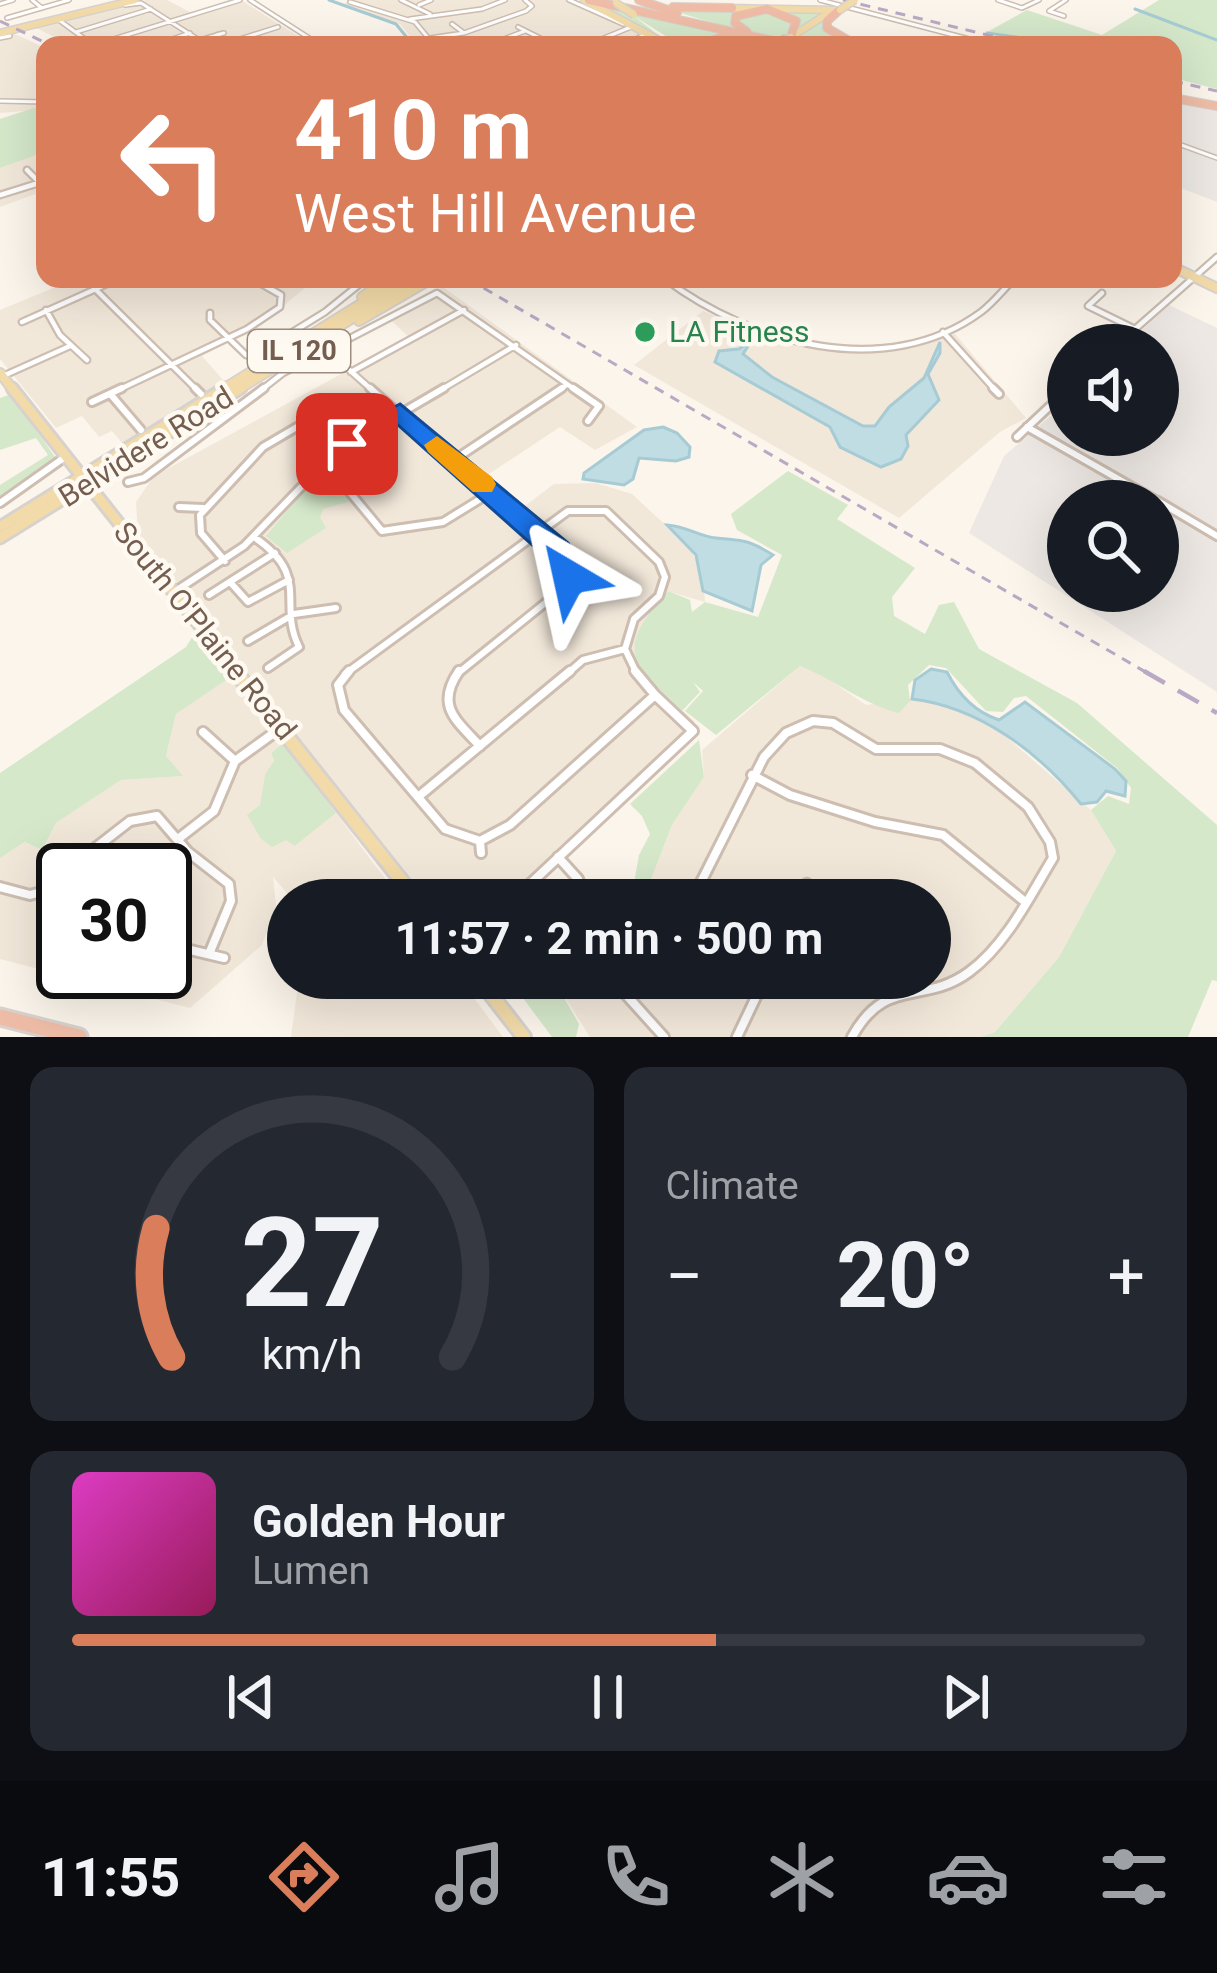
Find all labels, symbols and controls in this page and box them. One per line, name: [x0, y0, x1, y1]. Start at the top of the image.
text: 410 m: [294, 81, 532, 180]
icon: left: [96, 84, 252, 240]
text: West Hill Avenue: [294, 182, 697, 245]
place label: LA Fitness: [669, 314, 810, 349]
marker: LA Fitness: [632, 319, 658, 345]
map controls: [1047, 324, 1179, 612]
button: sound: [1047, 324, 1179, 456]
road number: IL 120: [248, 330, 350, 372]
street label: Belvidere Road: [52, 379, 239, 514]
pin: [296, 393, 398, 495]
icon: arrive: [314, 411, 380, 477]
button: search: [1047, 480, 1179, 612]
position arrow: [506, 514, 632, 640]
street label: South O'Plaine Road: [107, 515, 304, 747]
speed limit sign: 30: [36, 843, 192, 999]
text: 11:57 · 2 min · 500 m: [395, 912, 823, 965]
text: Climate: [666, 1163, 799, 1209]
text: 27: [240, 1190, 383, 1336]
text: 20°: [836, 1224, 975, 1329]
text: −: [666, 1238, 703, 1315]
text: +: [1108, 1238, 1145, 1315]
text: km/h: [261, 1329, 362, 1379]
text: Golden Hour: [252, 1495, 505, 1548]
text: Lumen: [252, 1548, 370, 1594]
icon: previous: [218, 1664, 284, 1730]
icon: pause: [575, 1664, 641, 1730]
icon: next: [933, 1664, 999, 1730]
icon: directions: [262, 1835, 346, 1919]
icon: music: [428, 1835, 512, 1919]
icon: phone: [594, 1835, 678, 1919]
icon: climate: [760, 1835, 844, 1919]
icon: car: [926, 1835, 1010, 1919]
icon: filters: [1092, 1835, 1176, 1919]
text: 11:55: [41, 1846, 180, 1909]

